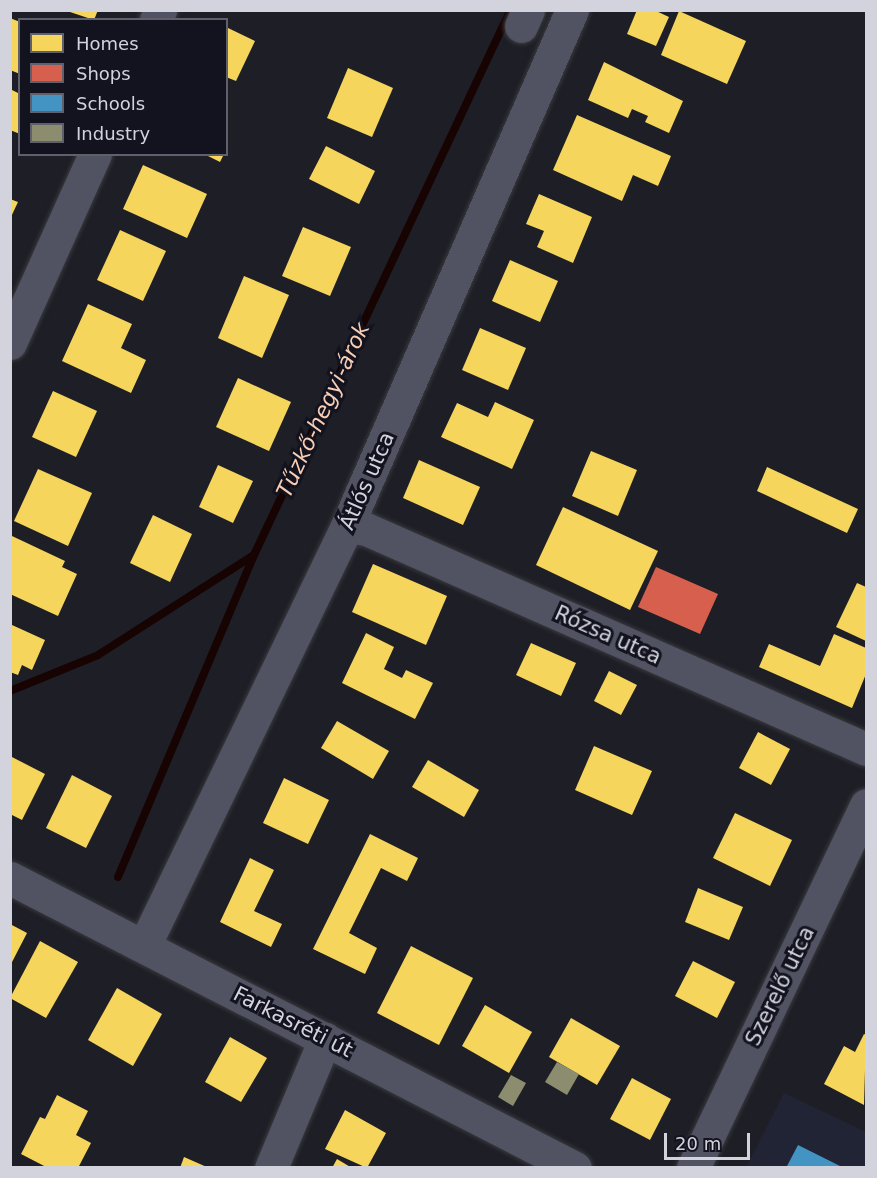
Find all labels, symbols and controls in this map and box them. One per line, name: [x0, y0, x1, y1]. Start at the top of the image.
legend: [18, 18, 228, 156]
text: Homes: [76, 33, 139, 54]
text: Shops: [76, 63, 131, 84]
text: Schools: [76, 93, 145, 114]
text: Industry: [76, 123, 150, 144]
water label: Tűzkő-hegyi-árok: [271, 318, 375, 502]
street label: Átlós utca: [334, 428, 400, 534]
street label: Rózsa utca: [551, 600, 665, 670]
street label: Szerelő utca: [740, 922, 820, 1050]
street label: Farkasréti út: [229, 981, 357, 1063]
scale bar: [667, 1121, 752, 1159]
text: 20 m: [675, 1133, 721, 1154]

